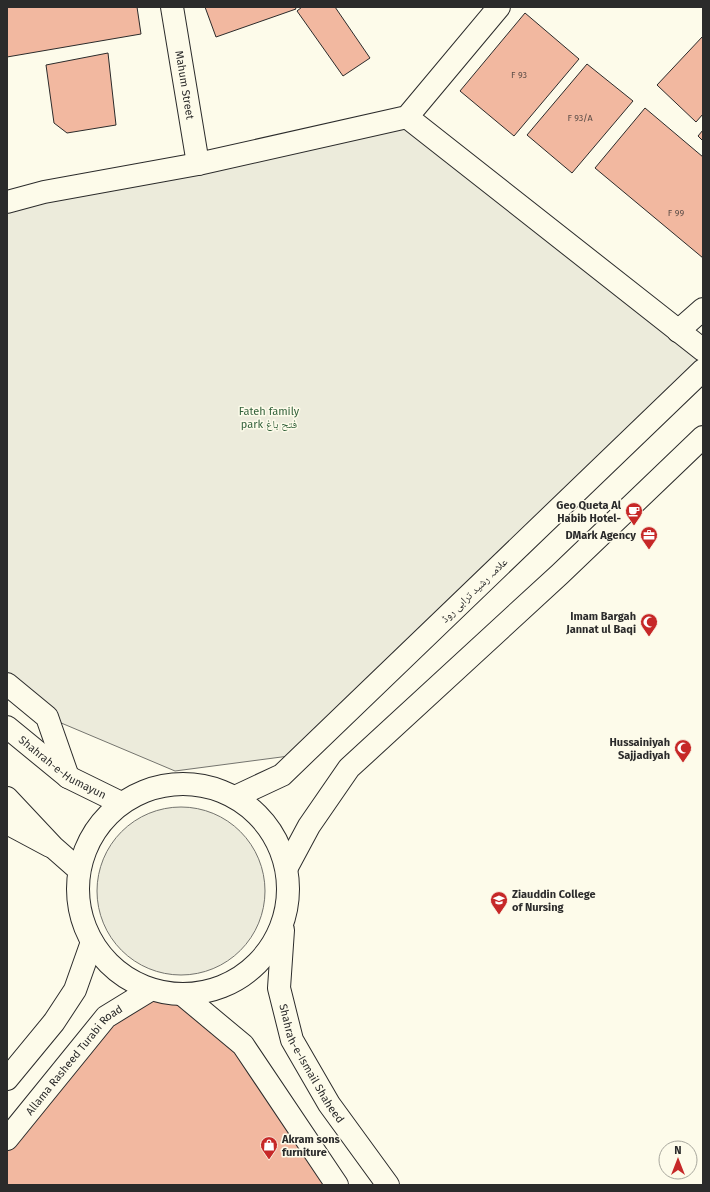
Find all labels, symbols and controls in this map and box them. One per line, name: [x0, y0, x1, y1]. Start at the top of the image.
street label: Mahum Street: [172, 50, 197, 120]
house number: F 93: [511, 70, 527, 80]
house number: F 93/A: [567, 113, 593, 123]
house number: F 99: [668, 208, 684, 218]
park label: Fateh family park فتح باغ: [239, 405, 300, 431]
place label: Geo Queta Al Habib Hotel-: [556, 499, 622, 525]
cafe icon: Geo Queta Al Habib Hotel-: [624, 501, 644, 526]
office icon: DMark Agency: [639, 525, 659, 550]
place label: DMark Agency: [565, 529, 636, 542]
street label: علامہ رشید ترابی روڈ: [438, 555, 511, 625]
place label: Imam Bargah Jannat ul Baqi: [565, 610, 636, 636]
mosque icon: Imam Bargah Jannat ul Baqi: [639, 612, 659, 637]
street label: Shahrah-e-Humayun: [16, 733, 108, 802]
place label: Hussainiyah Sajjadiyah: [610, 736, 670, 762]
mosque icon: Hussainiyah Sajjadiyah: [673, 738, 693, 763]
place label: Ziauddin College of Nursing: [512, 888, 596, 914]
school or university icon: Ziauddin College of Nursing: [489, 890, 509, 915]
street label: Allama Rasheed Turabi Road: [23, 1003, 125, 1118]
street label: Shahrah-e-Ismail Shaheed: [276, 1003, 347, 1126]
place label: Akram sons furniture: [281, 1133, 341, 1159]
shop icon: Akram sons furniture: [259, 1135, 279, 1160]
north arrow: [658, 1140, 698, 1180]
text: N: [674, 1144, 682, 1157]

